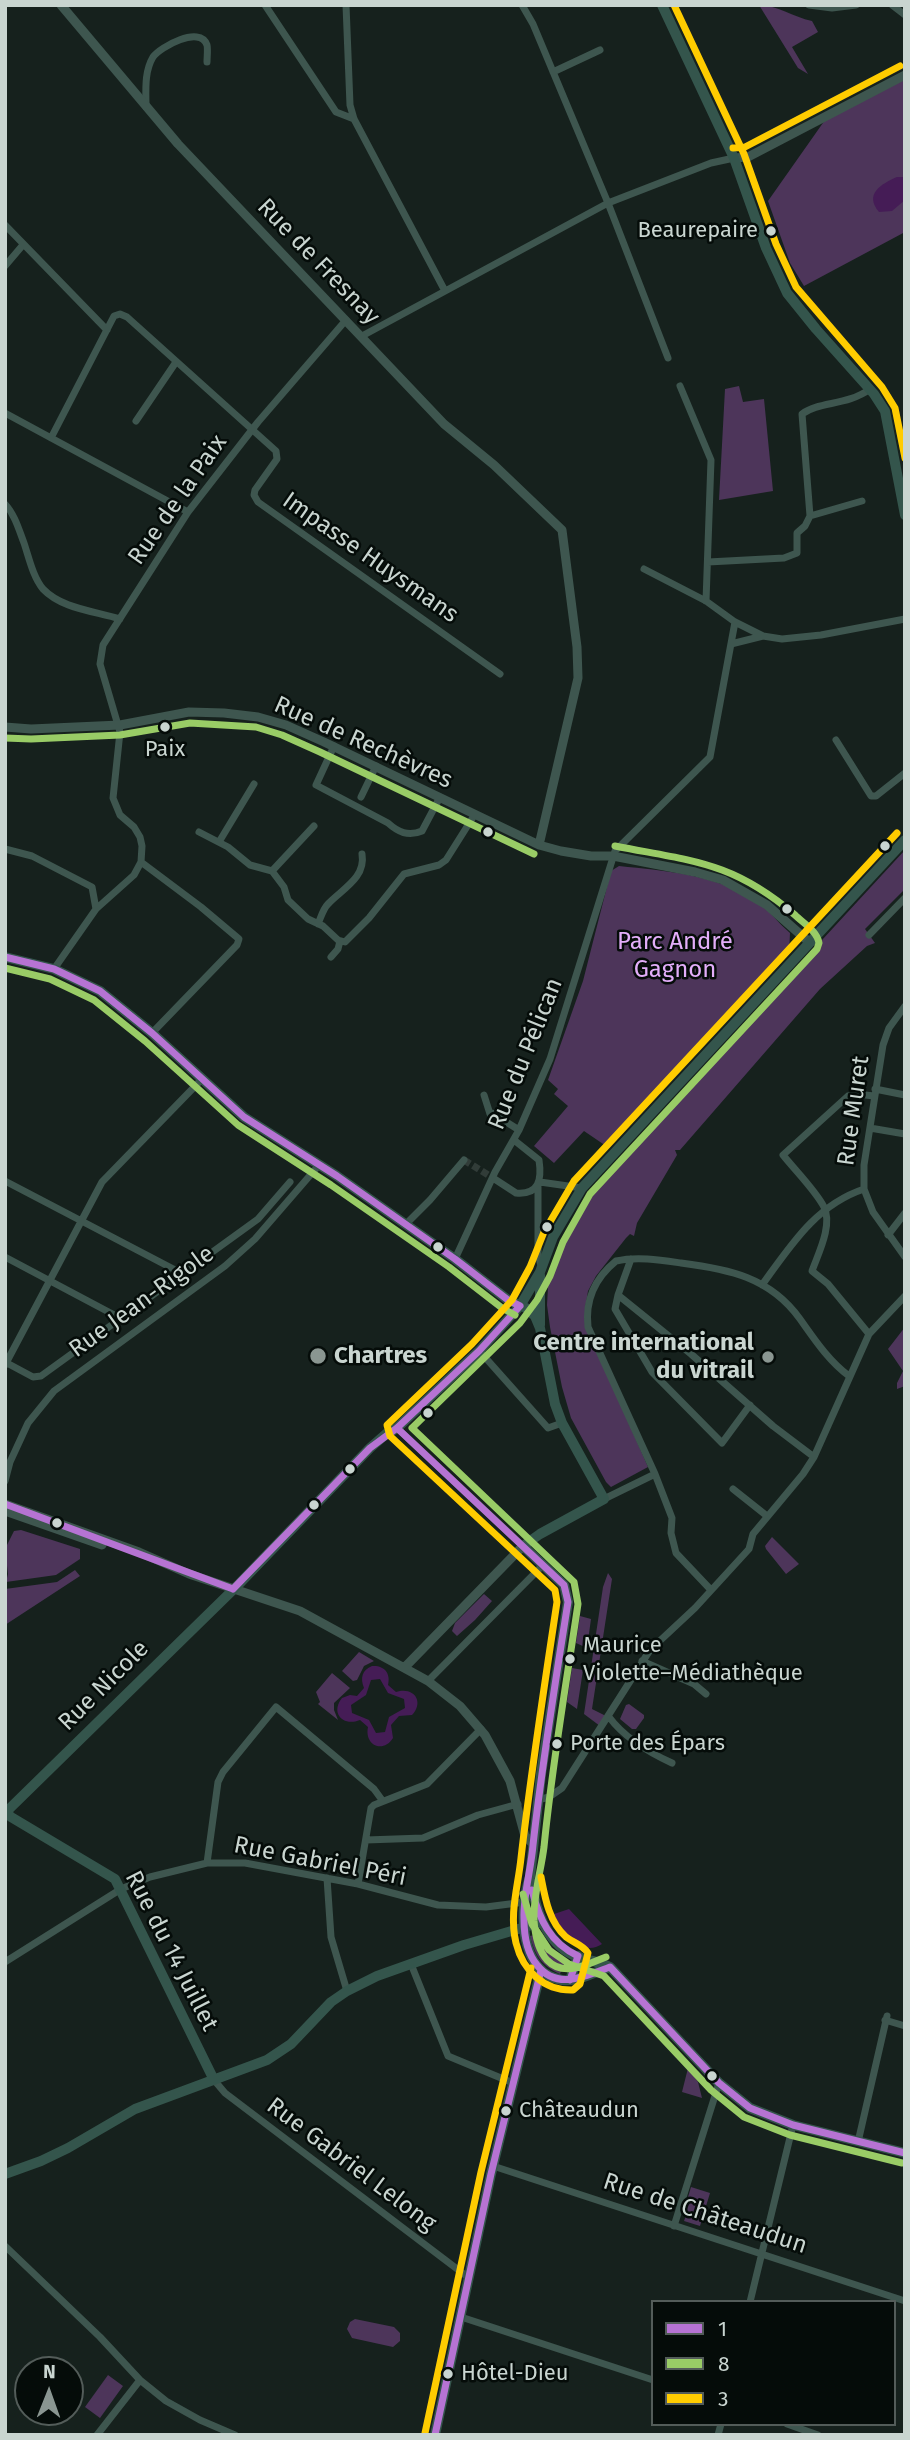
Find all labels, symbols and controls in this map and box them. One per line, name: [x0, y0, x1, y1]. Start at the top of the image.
street label: Rue de Fresnay: [251, 193, 385, 331]
place label: Beaurepaire: [637, 218, 758, 244]
marker: Beaurepaire: [764, 224, 778, 238]
street label: Rue de la Paix: [123, 429, 233, 571]
street label: Impasse Huysmans: [276, 487, 464, 629]
street label: Rue de Rechèvres: [269, 691, 457, 795]
marker: Paix: [158, 720, 172, 734]
place label: Paix: [145, 737, 185, 763]
unlabelled marker: [481, 825, 495, 839]
unlabelled marker: [878, 839, 892, 853]
unlabelled marker: [780, 902, 794, 916]
park label: Parc André Gagnon: [617, 928, 733, 984]
street label: Rue du Pélican: [482, 974, 570, 1134]
street label: Rue Muret: [832, 1054, 876, 1168]
unlabelled marker: [540, 1220, 554, 1234]
street label: Rue Jean-Rigole: [64, 1240, 220, 1364]
unlabelled marker: [431, 1240, 445, 1254]
place label: Centre international du vitrail: [533, 1329, 754, 1385]
place label: Chartres: [334, 1342, 427, 1370]
marker: Chartres: [308, 1346, 328, 1366]
marker: Centre international du vitrail: [760, 1349, 776, 1365]
unlabelled marker: [421, 1406, 435, 1420]
unlabelled marker: [343, 1462, 357, 1476]
unlabelled marker: [307, 1498, 321, 1512]
unlabelled marker: [50, 1516, 64, 1530]
place label: Maurice Violette–Médiathèque: [583, 1633, 803, 1684]
street label: Rue Nicole: [53, 1635, 155, 1737]
marker: Maurice Violette–Médiathèque: [563, 1652, 577, 1666]
place label: Porte des Épars: [570, 1731, 725, 1757]
marker: Porte des Épars: [550, 1737, 564, 1751]
street label: Rue Gabriel Péri: [231, 1831, 409, 1893]
street label: Rue du 14 Juillet: [118, 1866, 224, 2036]
unlabelled marker: [705, 2069, 719, 2083]
street label: Rue Gabriel Lelong: [261, 2092, 441, 2238]
place label: Châteaudun: [519, 2098, 639, 2124]
marker: Châteaudun: [499, 2104, 513, 2118]
street label: Rue de Châteaudun: [599, 2167, 811, 2261]
legend: [651, 2300, 896, 2426]
text: 1: [718, 2316, 727, 2342]
text: 8: [718, 2351, 730, 2377]
north arrow: [14, 2356, 84, 2426]
text: N: [43, 2360, 56, 2383]
place label: Hôtel-Dieu: [461, 2361, 569, 2387]
marker: Hôtel-Dieu: [441, 2367, 455, 2381]
text: 3: [718, 2386, 728, 2412]

